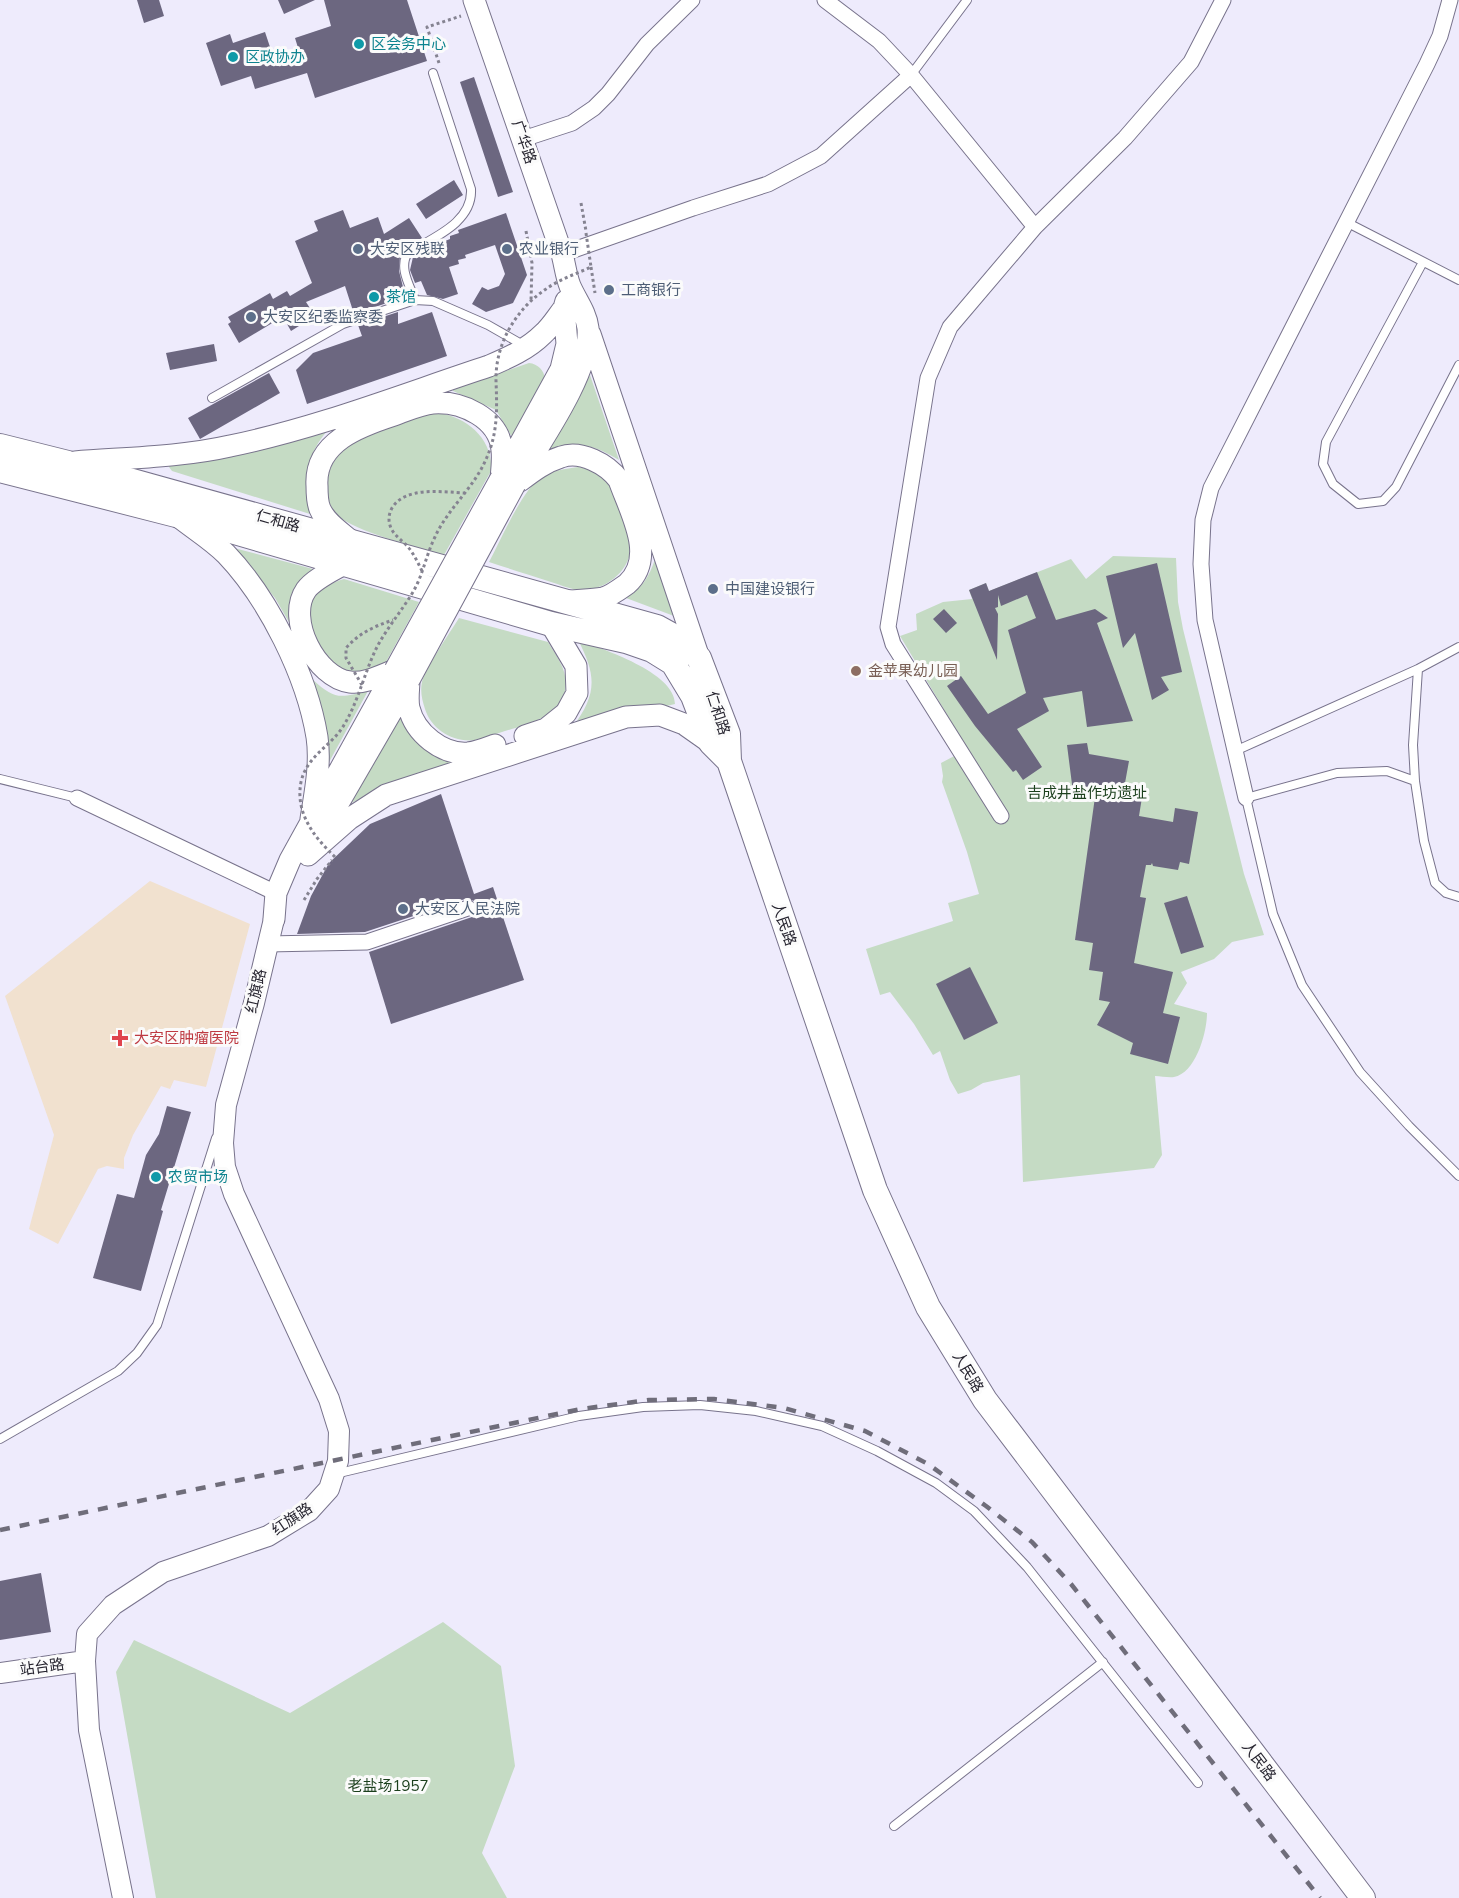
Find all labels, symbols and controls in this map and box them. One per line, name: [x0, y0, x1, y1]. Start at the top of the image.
place label: 区会务中心: [371, 34, 446, 53]
marker: 区会务中心: [352, 37, 366, 51]
place label: 区政协办: [245, 47, 305, 66]
marker: 区政协办: [226, 50, 240, 64]
street label: 广华路: [508, 117, 541, 166]
place label: 大安区残联: [370, 239, 445, 258]
place label: 农业银行: [519, 239, 579, 258]
marker: 大安区残联: [351, 242, 365, 256]
marker: 农业银行: [500, 242, 514, 256]
place label: 工商银行: [621, 280, 681, 299]
marker: 工商银行: [602, 283, 616, 297]
place label: 茶馆: [386, 287, 416, 306]
marker: 茶馆: [367, 290, 381, 304]
place label: 大安区纪委监察委: [263, 307, 383, 326]
marker: 大安区纪委监察委: [244, 310, 258, 324]
street label: 仁和路: [254, 505, 302, 536]
place label: 中国建设银行: [725, 579, 815, 598]
marker: 中国建设银行: [706, 582, 720, 596]
place label: 金苹果幼儿园: [868, 661, 958, 680]
marker: 金苹果幼儿园: [849, 664, 863, 678]
street label: 仁和路: [702, 689, 734, 737]
park label: 吉成井盐作坊遗址: [1027, 783, 1147, 802]
place label: 大安区人民法院: [415, 899, 520, 918]
street label: 人民路: [768, 899, 801, 948]
marker: 大安区人民法院: [396, 902, 410, 916]
street label: 红旗路: [241, 967, 270, 1015]
place label: 大安区肿瘤医院: [134, 1028, 239, 1047]
marker: 大安区肿瘤医院: [111, 1029, 129, 1047]
place label: 农贸市场: [168, 1167, 228, 1186]
marker: 农贸市场: [149, 1170, 163, 1184]
street label: 人民路: [949, 1348, 988, 1396]
street label: 红旗路: [268, 1498, 316, 1539]
street label: 站台路: [18, 1654, 66, 1679]
street label: 人民路: [1238, 1737, 1281, 1784]
park label: 老盐场1957: [347, 1776, 429, 1795]

